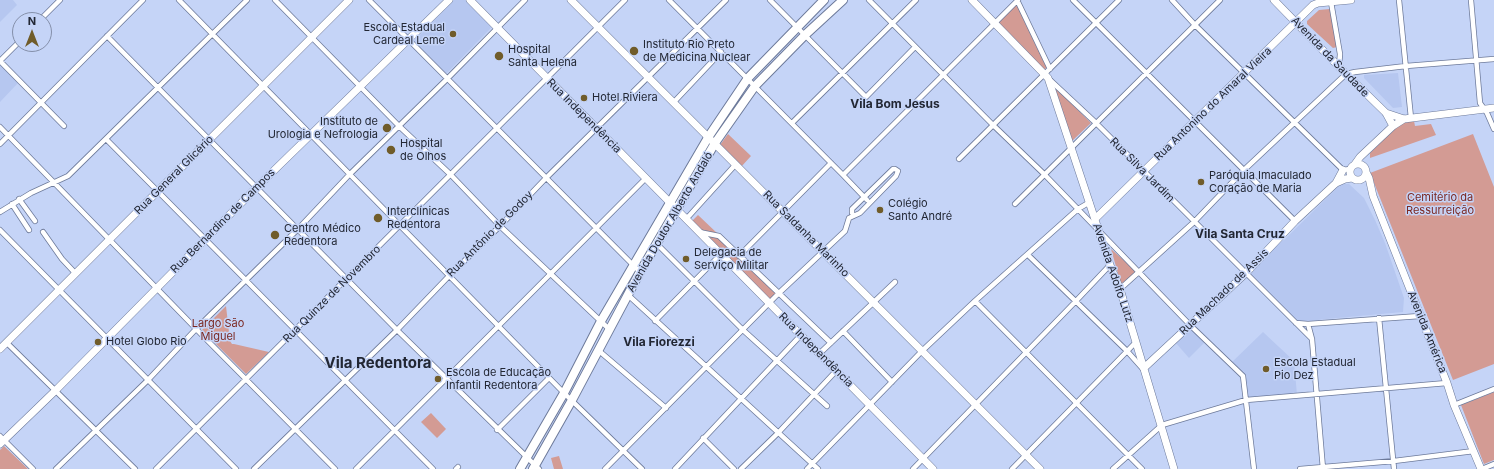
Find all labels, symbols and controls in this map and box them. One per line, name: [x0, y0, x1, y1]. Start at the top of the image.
north arrow: [12, 12, 52, 52]
text: N: [28, 14, 36, 28]
street label: Avenida da Saudade: [1288, 14, 1372, 100]
place label: Escola Estadual Cardeal Leme: [363, 21, 445, 47]
marker: Escola Estadual Cardeal Leme: [448, 29, 458, 39]
place label: Instituto Rio Preto de Medicina Nuclear: [643, 38, 750, 64]
place label: Hospital Santa Helena: [508, 43, 577, 69]
street label: Rua Antonino do Amaral Vieira: [1152, 44, 1274, 164]
marker: Instituto Rio Preto de Medicina Nuclear: [628, 45, 640, 57]
marker: Hospital Santa Helena: [493, 50, 505, 62]
street label: Rua Independência: [544, 76, 624, 156]
place label: Hotel Riviera: [592, 91, 658, 105]
marker: Hotel Riviera: [579, 93, 589, 103]
district label: Vila Bom Jesus: [850, 97, 940, 111]
place label: Instituto de Urologia e Nefrologia: [268, 115, 378, 141]
marker: Instituto de Urologia e Nefrologia: [381, 122, 393, 134]
street label: Rua General Glicério: [132, 133, 216, 217]
street label: Rua Silva Jardim: [1107, 135, 1177, 205]
place label: Hospital de Olhos: [400, 137, 446, 163]
marker: Hospital de Olhos: [385, 144, 397, 156]
street label: Avenida Doutor Alberto Andaló: [624, 149, 716, 295]
street label: Rua Bernardino de Campos: [168, 166, 278, 276]
place label: Paróquia Imaculado Coração de Maria: [1209, 169, 1312, 195]
marker: Paróquia Imaculado Coração de Maria: [1196, 177, 1206, 187]
street label: Rua Antônio de Godoy: [444, 188, 536, 280]
street label: Rua Saldanha Marinho: [760, 188, 852, 280]
park label: Cemitério da Ressurreição: [1406, 191, 1474, 217]
place label: Colégio Santo André: [888, 197, 952, 223]
place label: Interclínicas Redentora: [387, 205, 449, 231]
marker: Colégio Santo André: [875, 205, 885, 215]
marker: Interclínicas Redentora: [372, 212, 384, 224]
place label: Centro Médico Redentora: [284, 222, 361, 248]
street label: Avenida Adolfo Lutz: [1090, 222, 1136, 324]
district label: Vila Santa Cruz: [1195, 227, 1285, 241]
marker: Centro Médico Redentora: [269, 229, 281, 241]
street label: Rua Quinze de Novembro: [280, 242, 384, 346]
place label: Delegacia de Serviço Militar: [694, 246, 769, 272]
street label: Rua Machado de Assis: [1177, 246, 1271, 338]
marker: Delegacia de Serviço Militar: [681, 254, 691, 264]
street label: Avenida América: [1404, 289, 1450, 375]
street label: Rua Independência: [776, 310, 856, 390]
park label: Largo São Miguel: [192, 317, 244, 343]
place label: Hotel Globo Rio: [106, 335, 187, 349]
district label: Vila Fiorezzi: [623, 335, 695, 349]
marker: Hotel Globo Rio: [93, 337, 103, 347]
district label: Vila Redentora: [324, 354, 432, 372]
place label: Escola Estadual Pio Dez: [1274, 356, 1356, 382]
marker: Escola Estadual Pio Dez: [1261, 364, 1271, 374]
place label: Escola de Educação Infantil Redentora: [446, 366, 551, 392]
marker: Escola de Educação Infantil Redentora: [433, 374, 443, 384]

